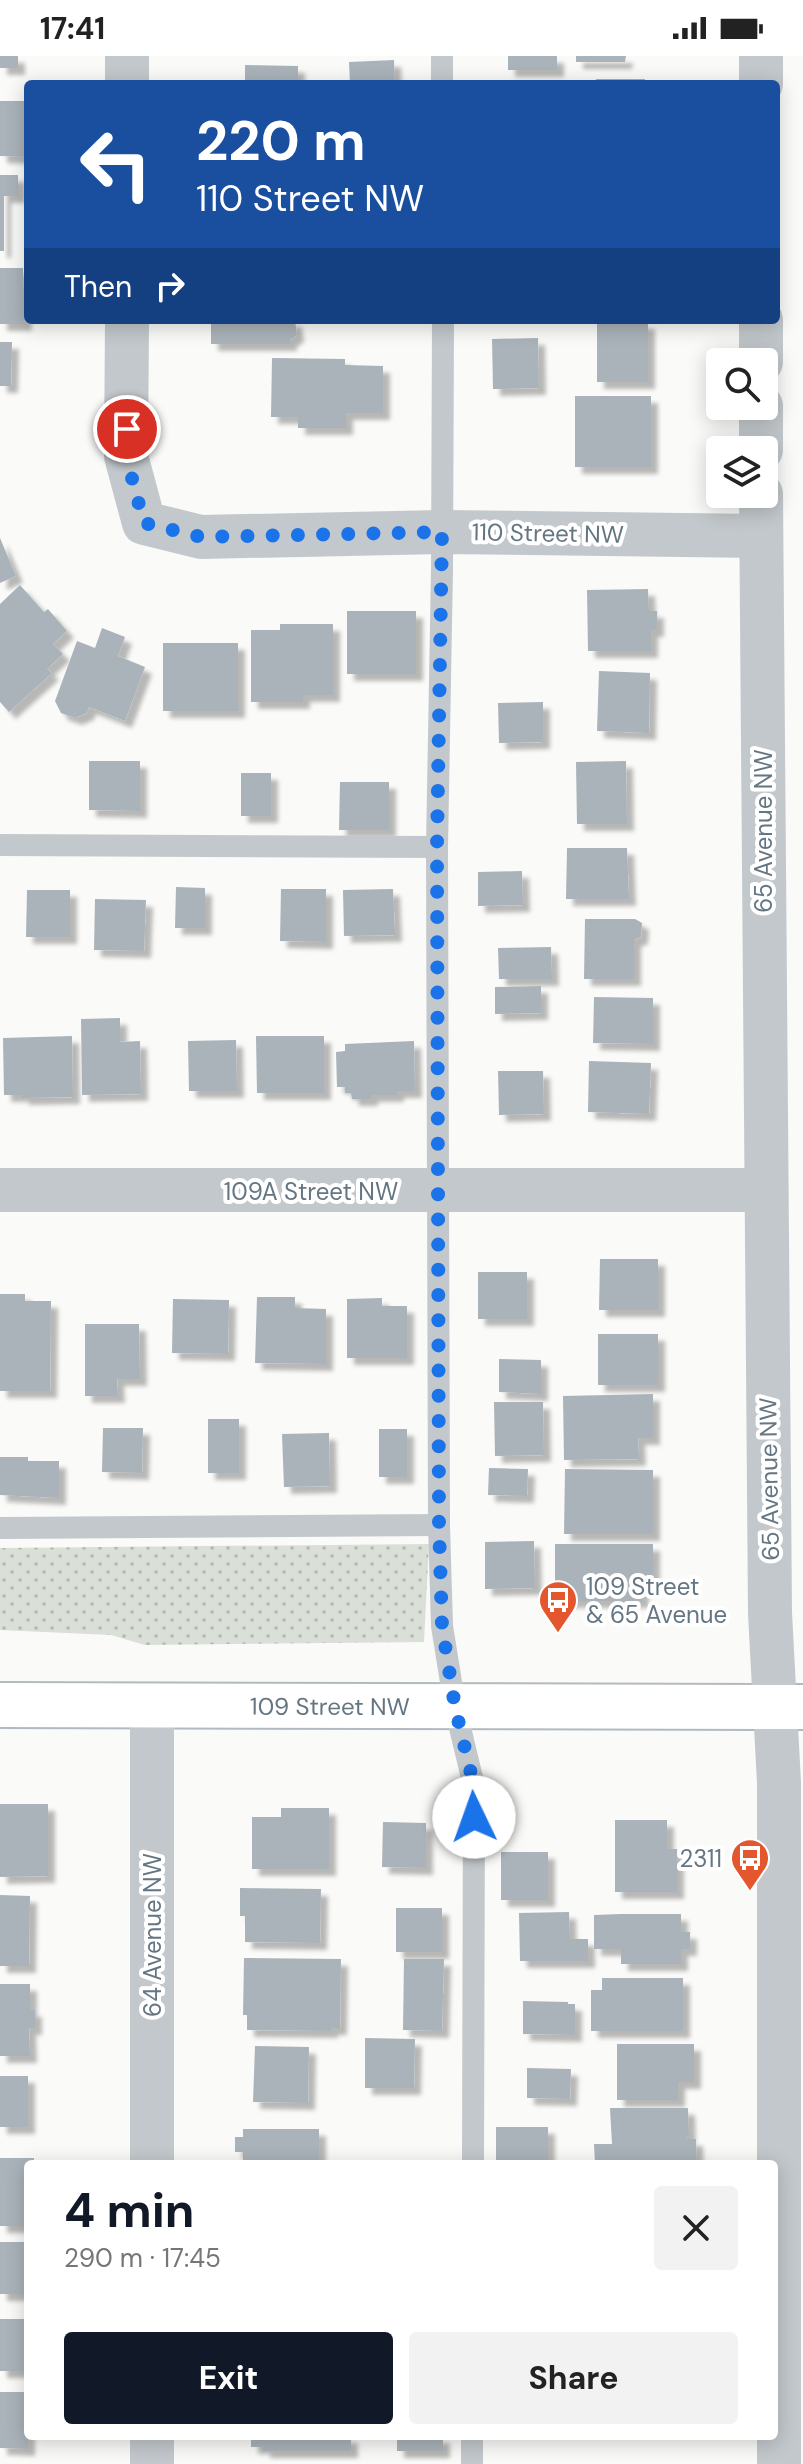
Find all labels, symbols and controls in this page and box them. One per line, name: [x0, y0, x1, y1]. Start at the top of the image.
text: 17:41: [40, 9, 105, 48]
text: 220 m: [196, 104, 366, 177]
icon: left: [64, 112, 168, 216]
text: 110 Street NW: [196, 175, 424, 222]
icon: right: [148, 264, 192, 308]
text: Then: [64, 267, 132, 306]
map controls: [706, 348, 778, 508]
button: search: [706, 348, 778, 420]
pin: [93, 395, 161, 463]
icon: arrive: [105, 407, 149, 451]
button: layers: [706, 436, 778, 508]
street label: 110 Street NW: [472, 516, 624, 550]
street label: 65 Avenue NW: [748, 749, 779, 913]
street label: 109A Street NW: [224, 1176, 398, 1207]
street label: 65 Avenue NW: [752, 1397, 786, 1561]
place label: 109 Street & 65 Avenue: [586, 1571, 727, 1630]
bus stop icon: 109 Street & 65 Avenue: [537, 1579, 579, 1634]
street label: 109 Street NW: [250, 1690, 410, 1722]
position arrow: [432, 1775, 516, 1859]
bus stop icon: 2311: [729, 1837, 771, 1892]
place label: 2311: [679, 1843, 722, 1874]
street label: 64 Avenue NW: [137, 1853, 168, 2017]
text: 4 min: [64, 2179, 194, 2242]
button: close: [654, 2186, 738, 2270]
text: 290 m · 17:45: [64, 2241, 221, 2275]
button: Exit: [64, 2332, 393, 2424]
button: Share: [409, 2332, 738, 2424]

